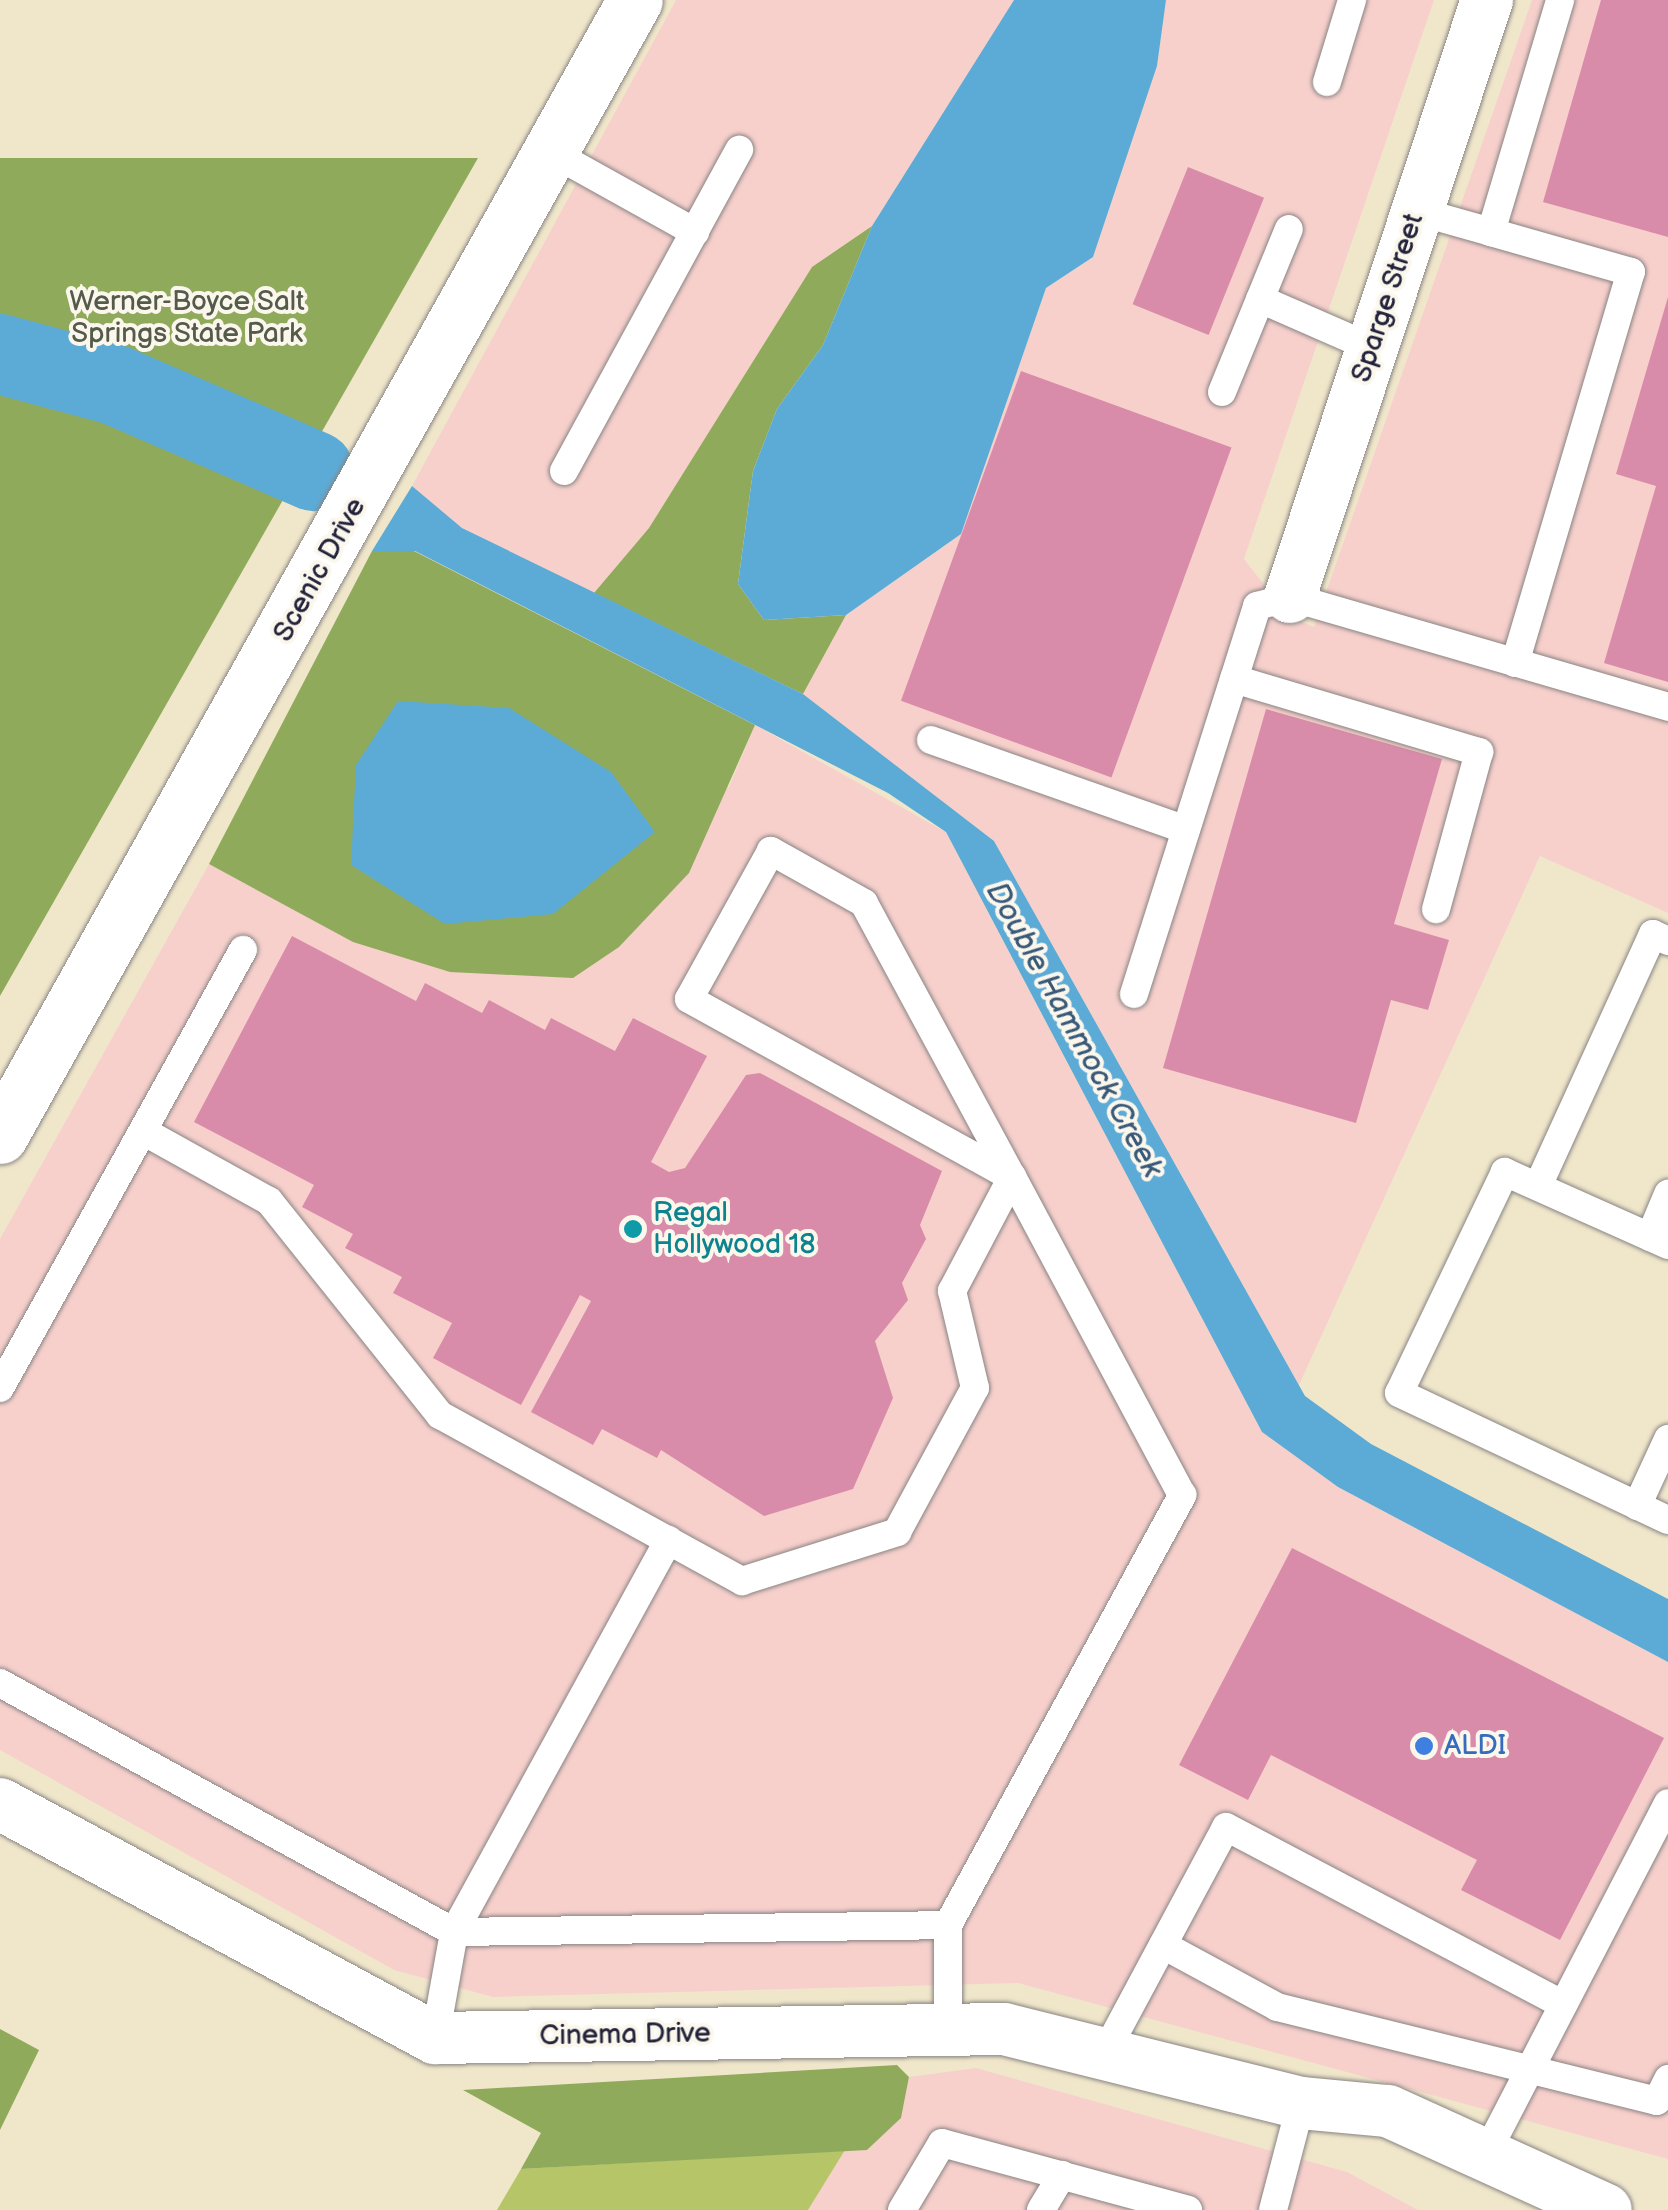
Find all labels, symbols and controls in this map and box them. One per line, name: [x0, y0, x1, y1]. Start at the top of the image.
street label: Sparge Street: [1345, 209, 1431, 387]
park label: Werner-Boyce Salt Springs State Park: [69, 285, 305, 351]
street label: Scenic Drive: [267, 492, 373, 648]
water label: Double Hammock Creek: [978, 876, 1170, 1184]
place label: Regal Hollywood 18: [653, 1196, 816, 1262]
marker: Regal Hollywood 18: [622, 1218, 644, 1240]
place label: ALDI: [1444, 1729, 1506, 1763]
marker: ALDI: [1413, 1735, 1435, 1757]
street label: Cinema Drive: [539, 2017, 711, 2053]

